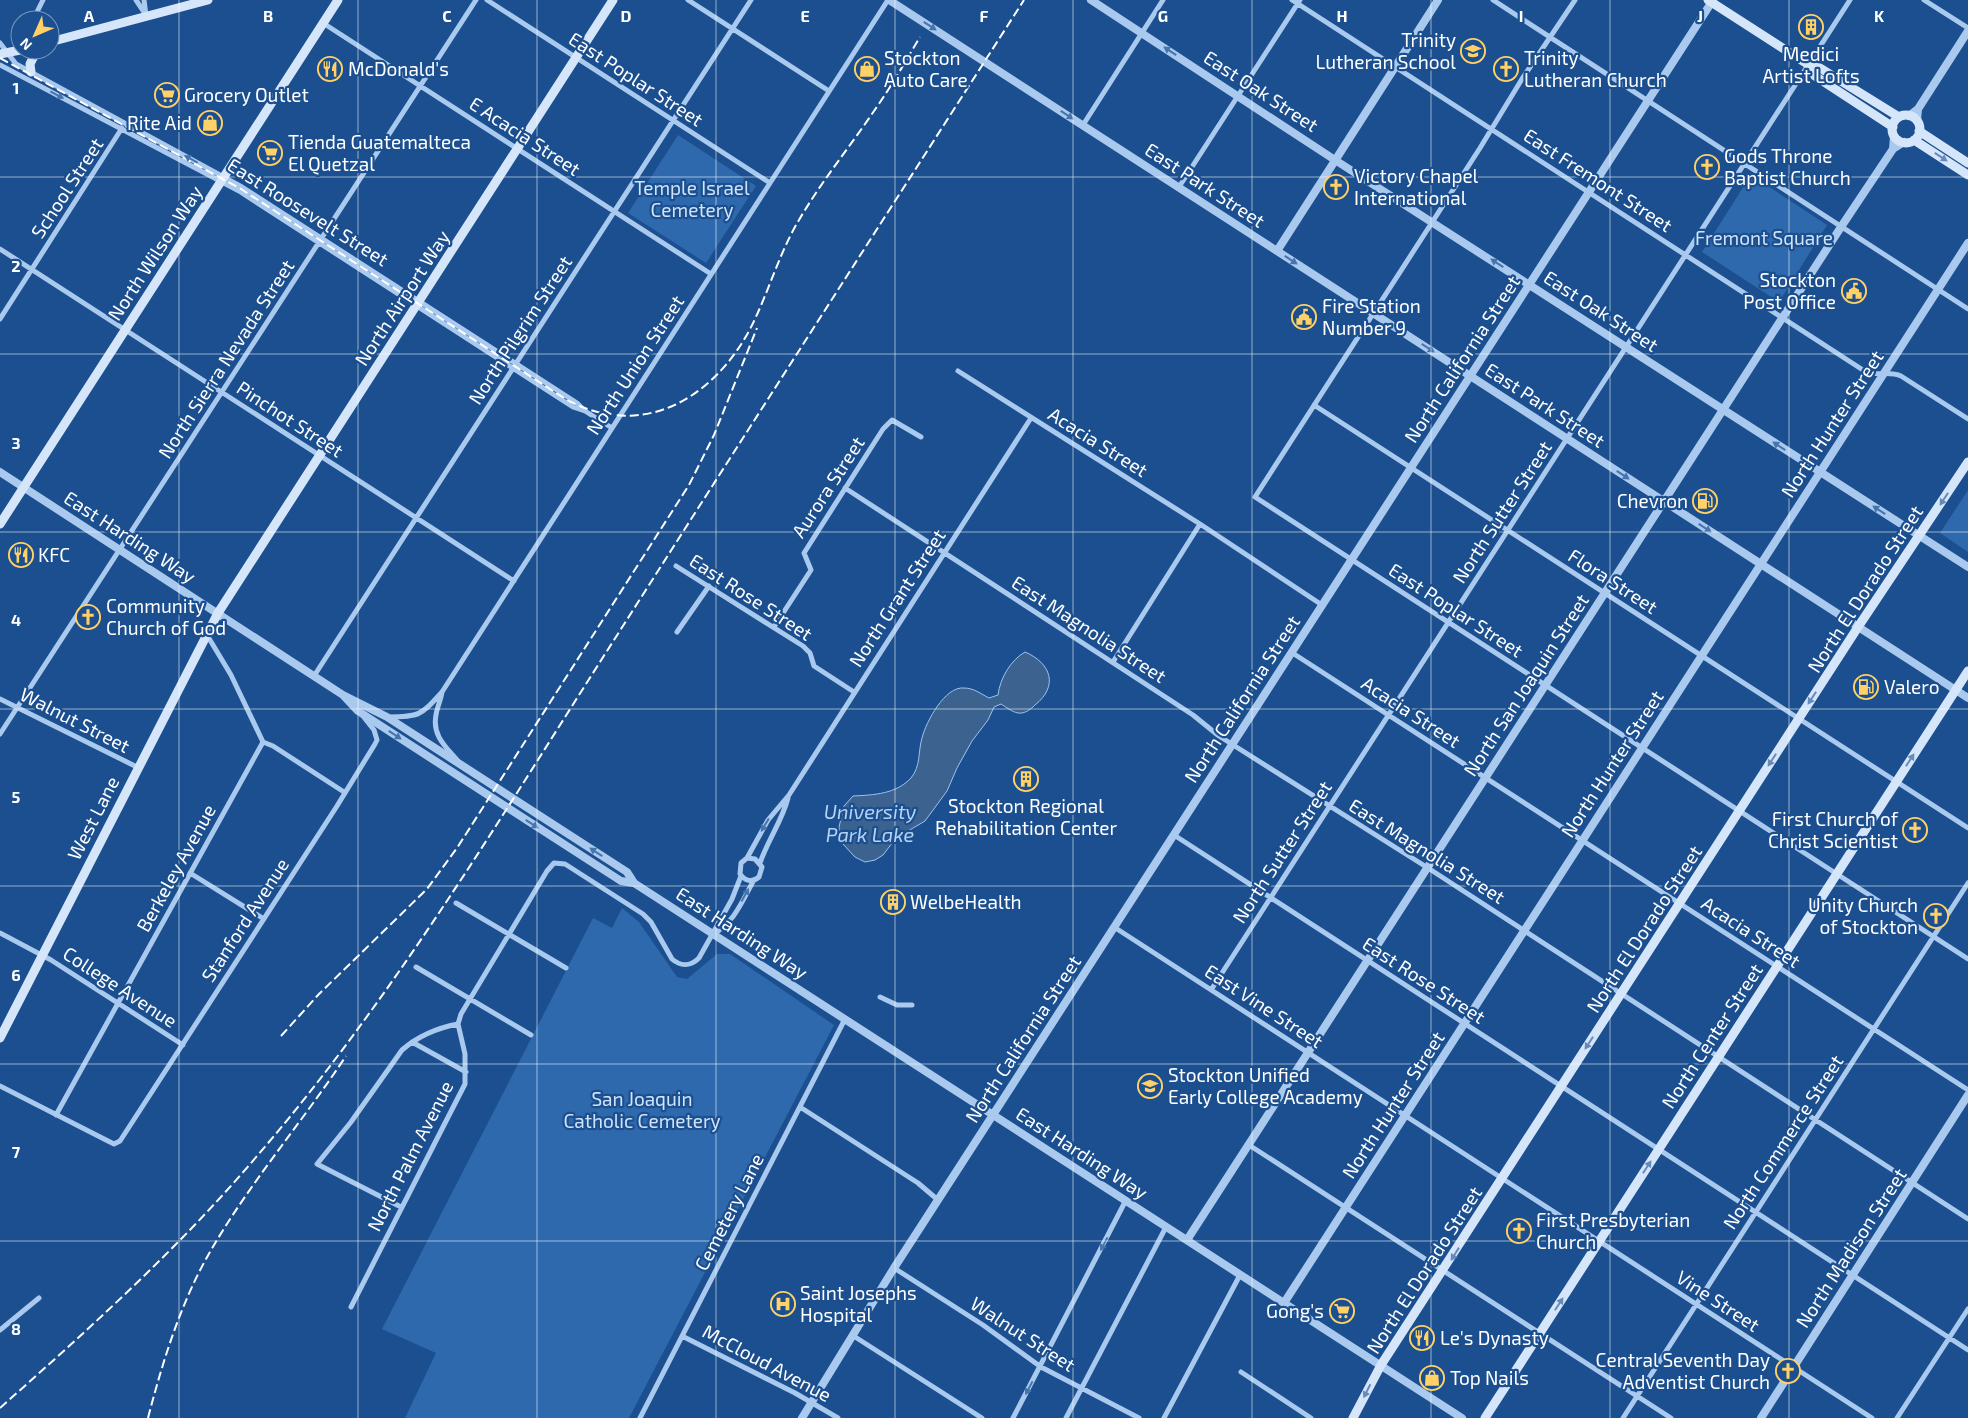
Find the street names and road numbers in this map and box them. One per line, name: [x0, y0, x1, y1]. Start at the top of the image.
street label: East Poplar Street: [565, 27, 708, 131]
street label: East Oak Street: [1200, 45, 1323, 136]
street label: E Acacia Street: [466, 91, 585, 180]
street label: East Fremont Street: [1520, 123, 1677, 236]
street label: School Street: [26, 133, 107, 242]
street label: East Park Street: [1141, 137, 1269, 232]
street label: East Roosevelt Street: [224, 153, 393, 270]
street label: North Wilson Way: [102, 181, 207, 324]
street label: North Airport Way: [349, 226, 454, 370]
street label: North Pilgrim Street: [463, 251, 576, 408]
street label: North Sierra Nevada Street: [153, 255, 298, 462]
street label: East Oak Street: [1540, 265, 1663, 356]
street label: North California Street: [1399, 271, 1524, 447]
street label: North Union Street: [581, 291, 688, 439]
street label: North Hunter Street: [1775, 346, 1888, 502]
street label: East Park Street: [1481, 357, 1609, 452]
street label: Pinchot Street: [233, 376, 348, 462]
street label: Acacia Street: [1044, 402, 1152, 481]
street label: Aurora Street: [786, 432, 869, 542]
street label: North Sutter Street: [1447, 436, 1556, 587]
street label: East Harding Way: [60, 485, 200, 588]
street label: North El Dorado Street: [1802, 501, 1927, 677]
street label: North Grant Street: [843, 525, 950, 671]
street label: Flora Street: [1564, 543, 1662, 618]
street label: East Rose Street: [686, 548, 817, 645]
street label: East Poplar Street: [1385, 558, 1528, 662]
street label: East Magnolia Street: [1008, 570, 1171, 687]
street label: North San Joaquin Street: [1458, 589, 1593, 780]
street label: North California Street: [1179, 611, 1304, 787]
street label: Acacia Street: [1358, 671, 1465, 752]
street label: Walnut Street: [17, 682, 134, 757]
street label: North Hunter Street: [1555, 686, 1668, 842]
street label: West Lane: [62, 772, 123, 863]
street label: North Sutter Street: [1227, 776, 1336, 927]
street label: East Magnolia Street: [1345, 793, 1509, 908]
street label: Berkeley Avenue: [131, 800, 220, 935]
street label: North El Dorado Street: [1581, 841, 1706, 1017]
street label: Stanford Avenue: [196, 854, 293, 986]
street label: East Harding Way: [672, 881, 812, 984]
street label: Acacia Street: [1698, 891, 1805, 972]
street label: East Rose Street: [1359, 931, 1490, 1028]
street label: College Avenue: [59, 941, 182, 1032]
street label: North California Street: [960, 951, 1085, 1127]
street label: East Vine Street: [1201, 959, 1328, 1052]
street label: North Center Street: [1656, 959, 1767, 1112]
street label: North Hunter Street: [1336, 1027, 1449, 1183]
street label: North Commerce Street: [1718, 1050, 1848, 1233]
street label: North Palm Avenue: [362, 1077, 457, 1235]
street label: East Harding Way: [1012, 1101, 1152, 1204]
street label: Cemetery Lane: [689, 1149, 768, 1274]
street label: North Madison Street: [1790, 1164, 1911, 1332]
street label: North El Dorado Street: [1361, 1182, 1486, 1358]
street label: Vine Street: [1672, 1265, 1764, 1336]
street label: Walnut Street: [967, 1291, 1080, 1376]
street label: McCloud Avenue: [699, 1319, 835, 1406]

